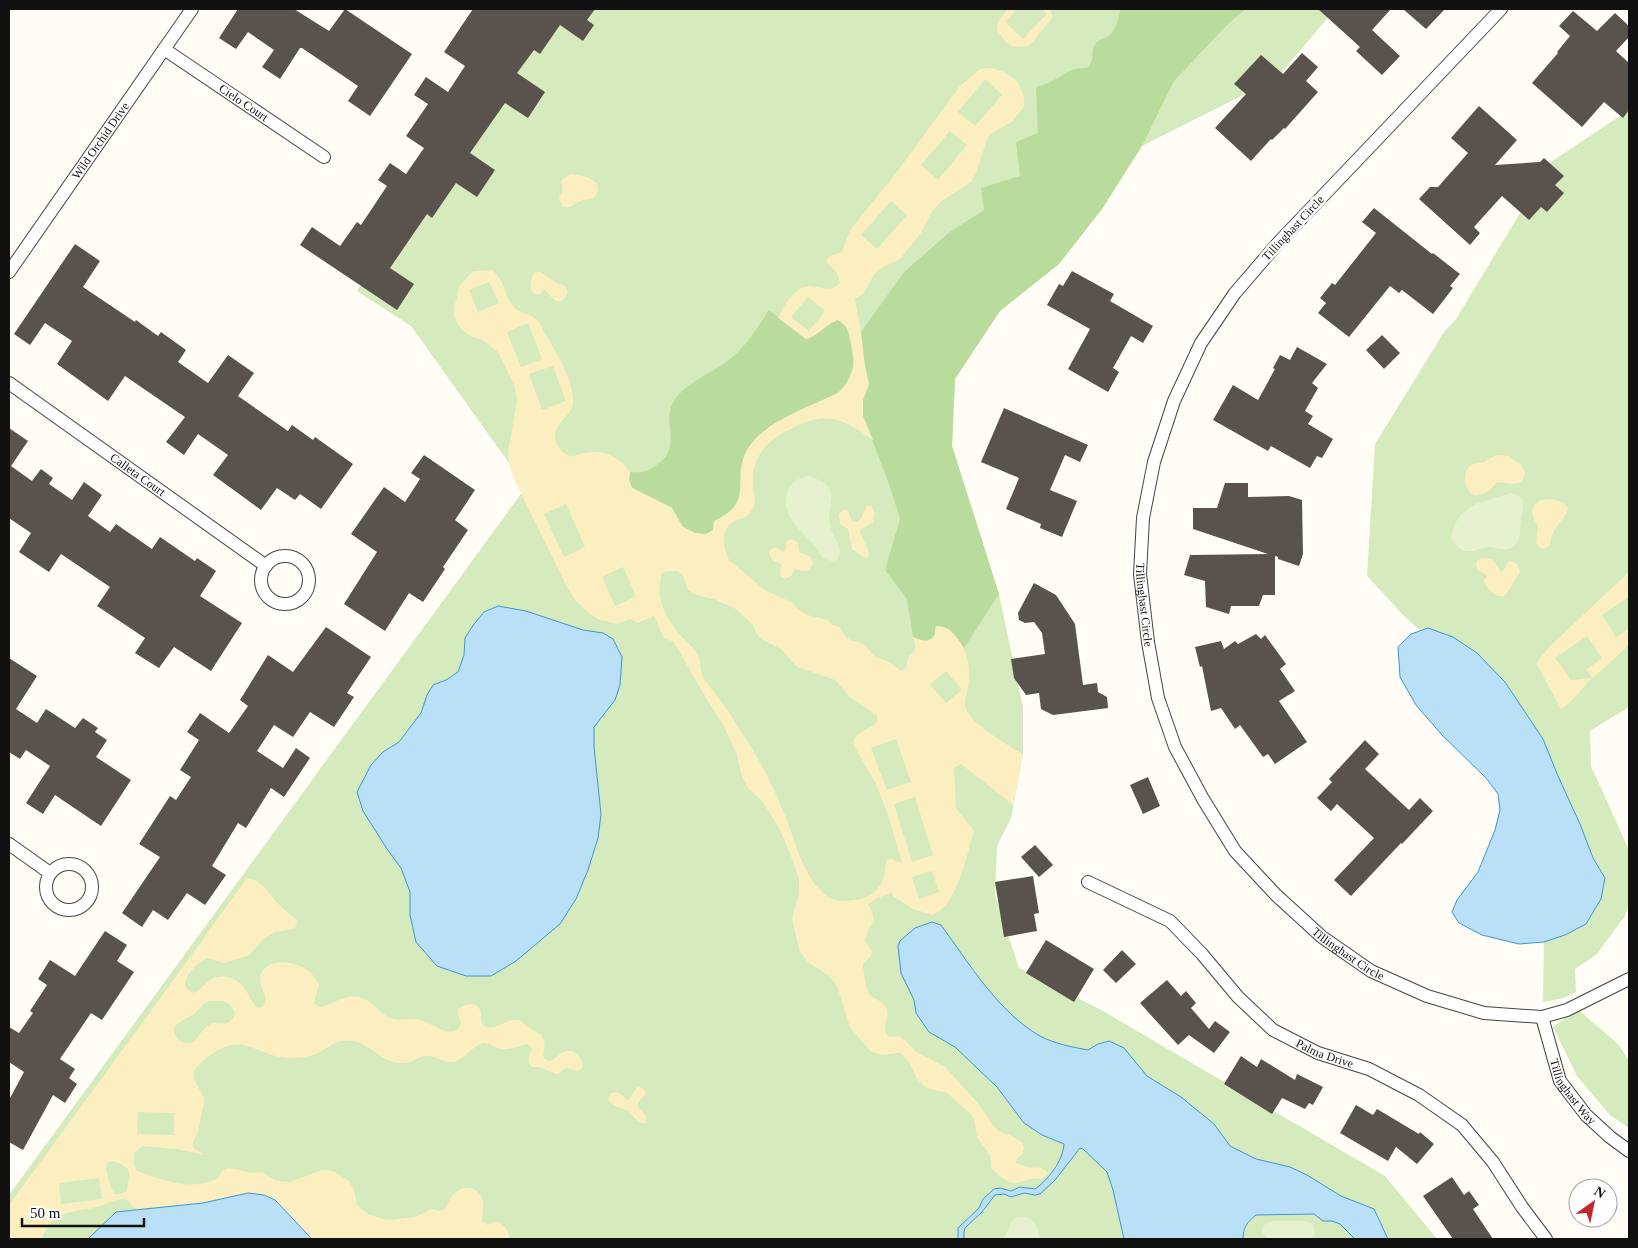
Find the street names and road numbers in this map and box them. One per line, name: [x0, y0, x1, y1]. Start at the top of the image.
street label: Cielo Court: [216, 81, 271, 125]
street label: Wild Orchid Drive: [69, 100, 132, 182]
street label: Tillinghast Circle: [1259, 193, 1327, 263]
street label: Calleta Court: [107, 450, 169, 499]
street label: Tillinghast Circle: [1133, 563, 1156, 648]
street label: Tillinghast Circle: [1309, 925, 1386, 983]
street label: Palma Drive: [1294, 1036, 1355, 1071]
street label: Tillinghast Way: [1547, 1057, 1599, 1127]

